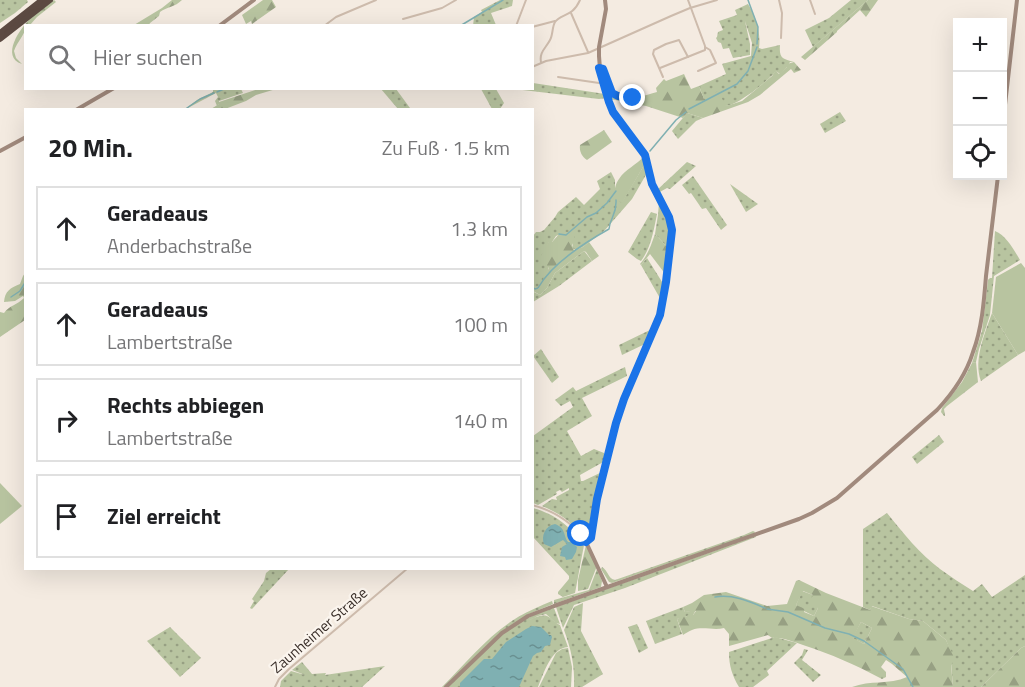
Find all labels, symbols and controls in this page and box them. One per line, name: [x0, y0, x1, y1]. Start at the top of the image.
map controls: [953, 18, 1007, 180]
button: +: [953, 18, 1007, 72]
search box: [24, 24, 534, 90]
text: Hier suchen: [93, 40, 202, 74]
icon: search: [45, 41, 78, 74]
button: −: [953, 72, 1007, 126]
route end: [619, 84, 645, 110]
button: locate: [953, 126, 1007, 180]
text: 20 Min.: [48, 128, 133, 167]
text: Zu Fuß · 1.5 km: [382, 132, 510, 163]
text: Geradeaus: [107, 196, 208, 230]
icon: ahead: [50, 212, 83, 245]
text: 1.3 km: [451, 213, 508, 244]
text: Anderbachstraße: [107, 230, 252, 261]
text: Geradeaus: [107, 292, 208, 326]
icon: ahead: [50, 308, 83, 341]
text: 100 m: [453, 309, 508, 340]
text: Lambertstraße: [107, 326, 233, 357]
text: Rechts abbiegen: [107, 388, 264, 422]
icon: right: [50, 404, 83, 437]
text: 140 m: [453, 405, 508, 436]
text: Lambertstraße: [107, 422, 233, 453]
text: Ziel erreicht: [107, 499, 221, 533]
icon: arrive: [50, 500, 83, 533]
route start: [567, 520, 593, 546]
street label: Zaunheimer Straße: [266, 582, 372, 678]

